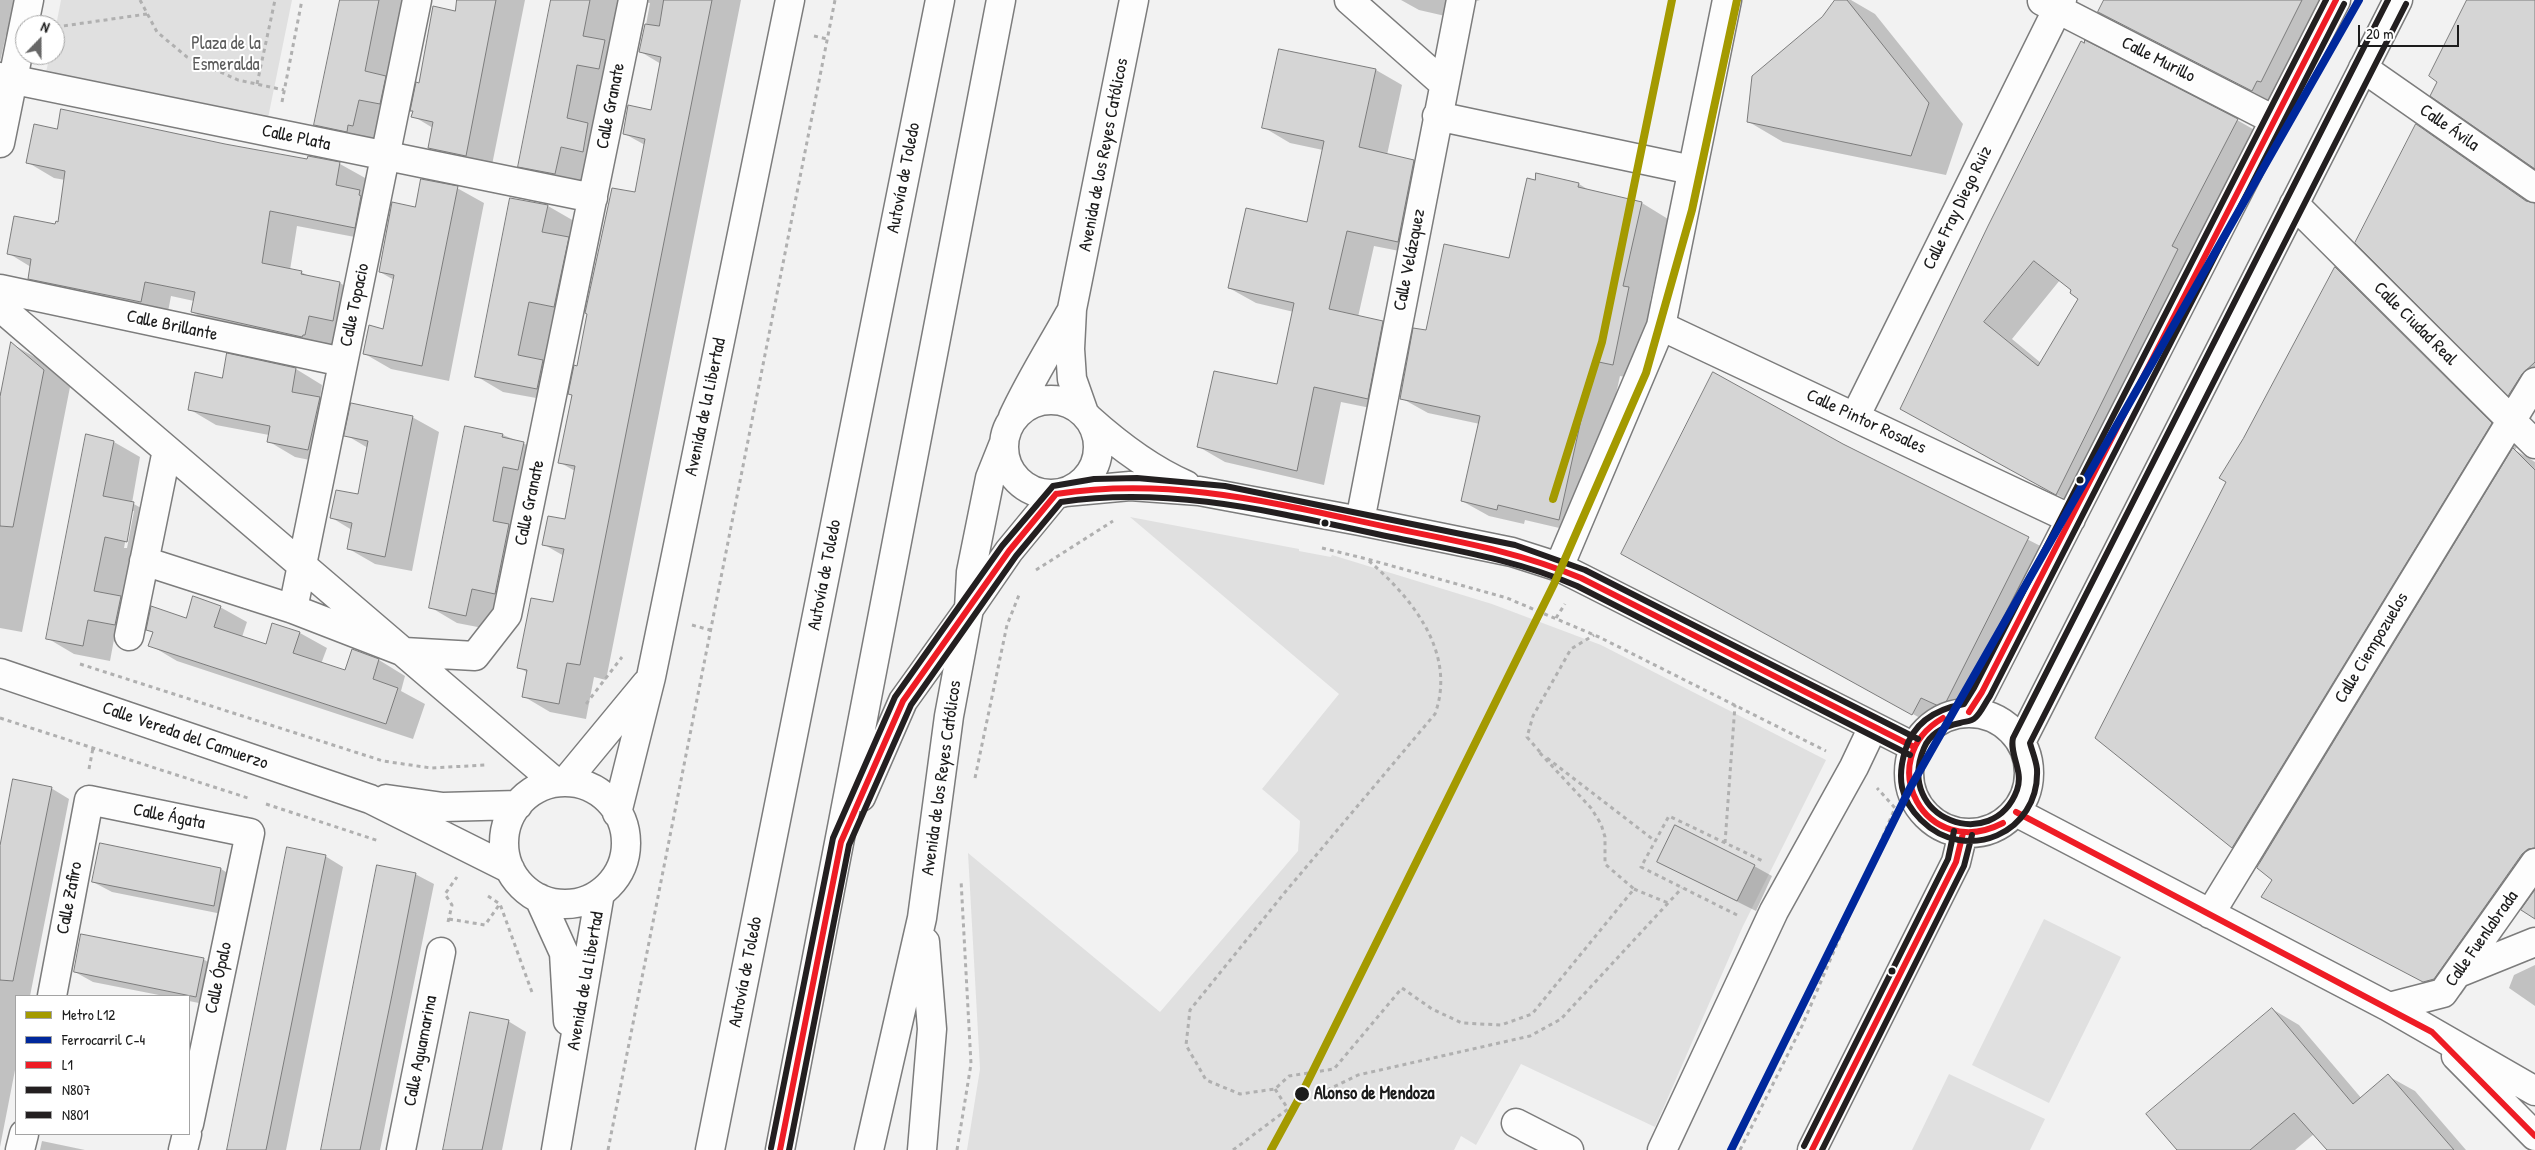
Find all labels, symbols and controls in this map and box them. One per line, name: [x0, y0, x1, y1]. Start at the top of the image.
north arrow: [15, 15, 65, 65]
scale bar: [2360, 15, 2461, 47]
text: N: [38, 16, 52, 37]
text: 20 m: [2366, 23, 2393, 44]
street label: Calle Murillo: [2118, 32, 2198, 88]
park label: Plaza de la Esmeralda: [191, 33, 261, 76]
street label: Avenida de los Reyes Católicos: [1075, 56, 1133, 254]
street label: Calle Granate: [592, 61, 630, 151]
street label: Calle Ávila: [2415, 100, 2483, 156]
street label: Calle Plata: [260, 120, 332, 156]
street label: Autovía de Toledo: [883, 121, 925, 235]
street label: Calle Fray Diego Ruiz: [1919, 143, 1997, 273]
street label: Calle Velázquez: [1390, 207, 1430, 313]
street label: Calle Topacio: [336, 261, 374, 349]
street label: Calle Ciudad Real: [2369, 278, 2461, 370]
street label: Calle Brillante: [125, 306, 219, 346]
street label: Avenida de la Libertad: [681, 336, 731, 478]
street label: Calle Pintor Rosales: [1803, 385, 1929, 459]
street label: Calle Granate: [510, 458, 550, 548]
unlabelled marker: [2075, 475, 2085, 485]
street label: Autovía de Toledo: [804, 518, 846, 632]
unlabelled marker: [1320, 518, 1330, 528]
street label: Calle Ciempozuelos: [2330, 589, 2414, 707]
street label: Avenida de los Reyes Católicos: [918, 679, 966, 877]
street label: Calle Vereda del Camuerzo: [99, 697, 271, 775]
street label: Calle Ágata: [131, 799, 207, 835]
street label: Calle Zafiro: [52, 860, 88, 936]
street label: Calle Fuenlabrada: [2441, 887, 2523, 991]
street label: Avenida de la Libertad: [563, 910, 609, 1052]
street label: Autovía de Toledo: [725, 915, 767, 1029]
street label: Calle Ópalo: [201, 940, 237, 1016]
unlabelled marker: [1887, 966, 1897, 976]
street label: Calle Aguamarina: [400, 994, 442, 1108]
legend: [15, 995, 190, 1135]
text: Metro L12: [62, 1004, 115, 1025]
text: Ferrocarril C-4: [62, 1029, 145, 1050]
text: L1: [62, 1054, 73, 1075]
text: N807: [62, 1079, 91, 1100]
place label: Alonso de Mendoza: [1314, 1083, 1435, 1105]
marker: Alonso de Mendoza: [1293, 1085, 1311, 1103]
text: N801: [62, 1104, 89, 1125]

